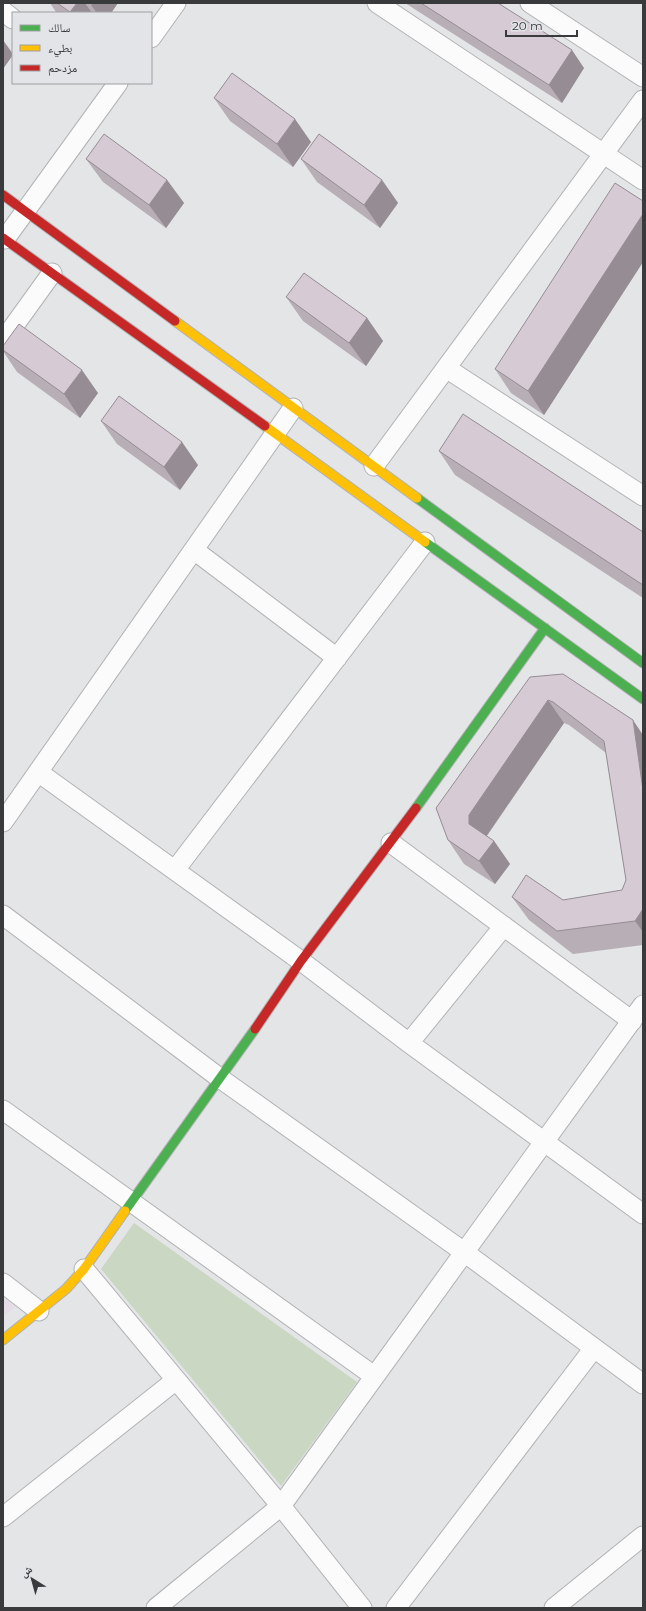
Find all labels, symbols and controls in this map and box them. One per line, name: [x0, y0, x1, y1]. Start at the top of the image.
legend: [12, 12, 152, 84]
scale bar: [506, 12, 577, 38]
text: 20 m: [512, 18, 543, 33]
text: سالك: [48, 20, 70, 35]
text: بطيء: [48, 40, 72, 58]
text: مزدحم: [48, 60, 77, 76]
north arrow: [12, 1559, 52, 1599]
text: ش: [17, 1562, 36, 1581]

